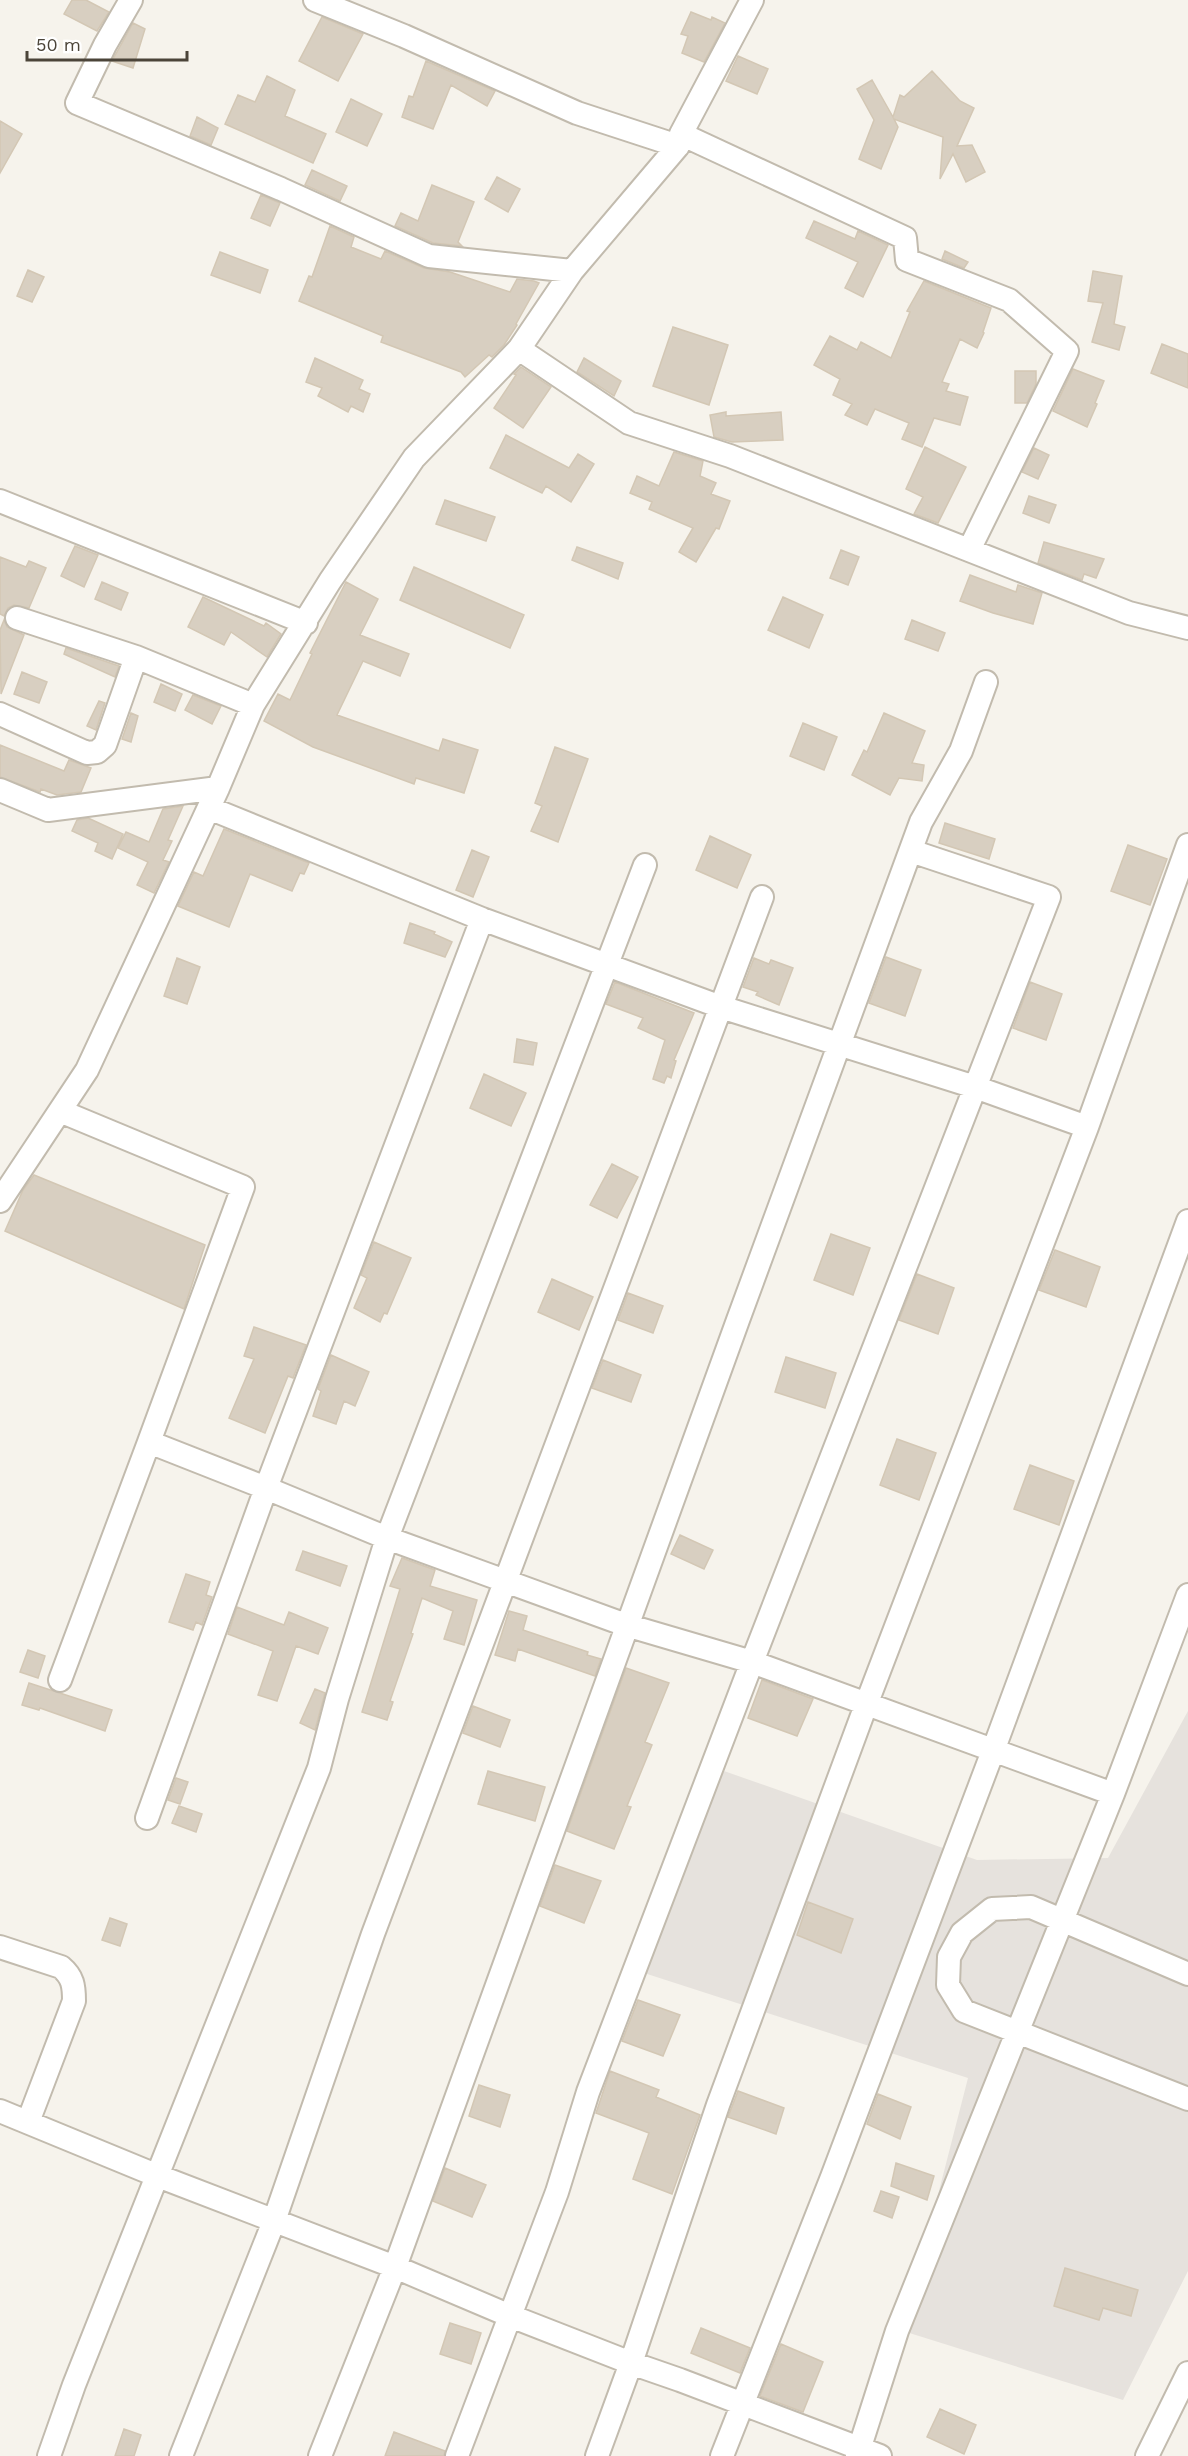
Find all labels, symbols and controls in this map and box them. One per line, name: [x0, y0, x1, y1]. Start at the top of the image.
scale bar: [27, 24, 188, 62]
text: 50 m: [36, 34, 81, 55]

